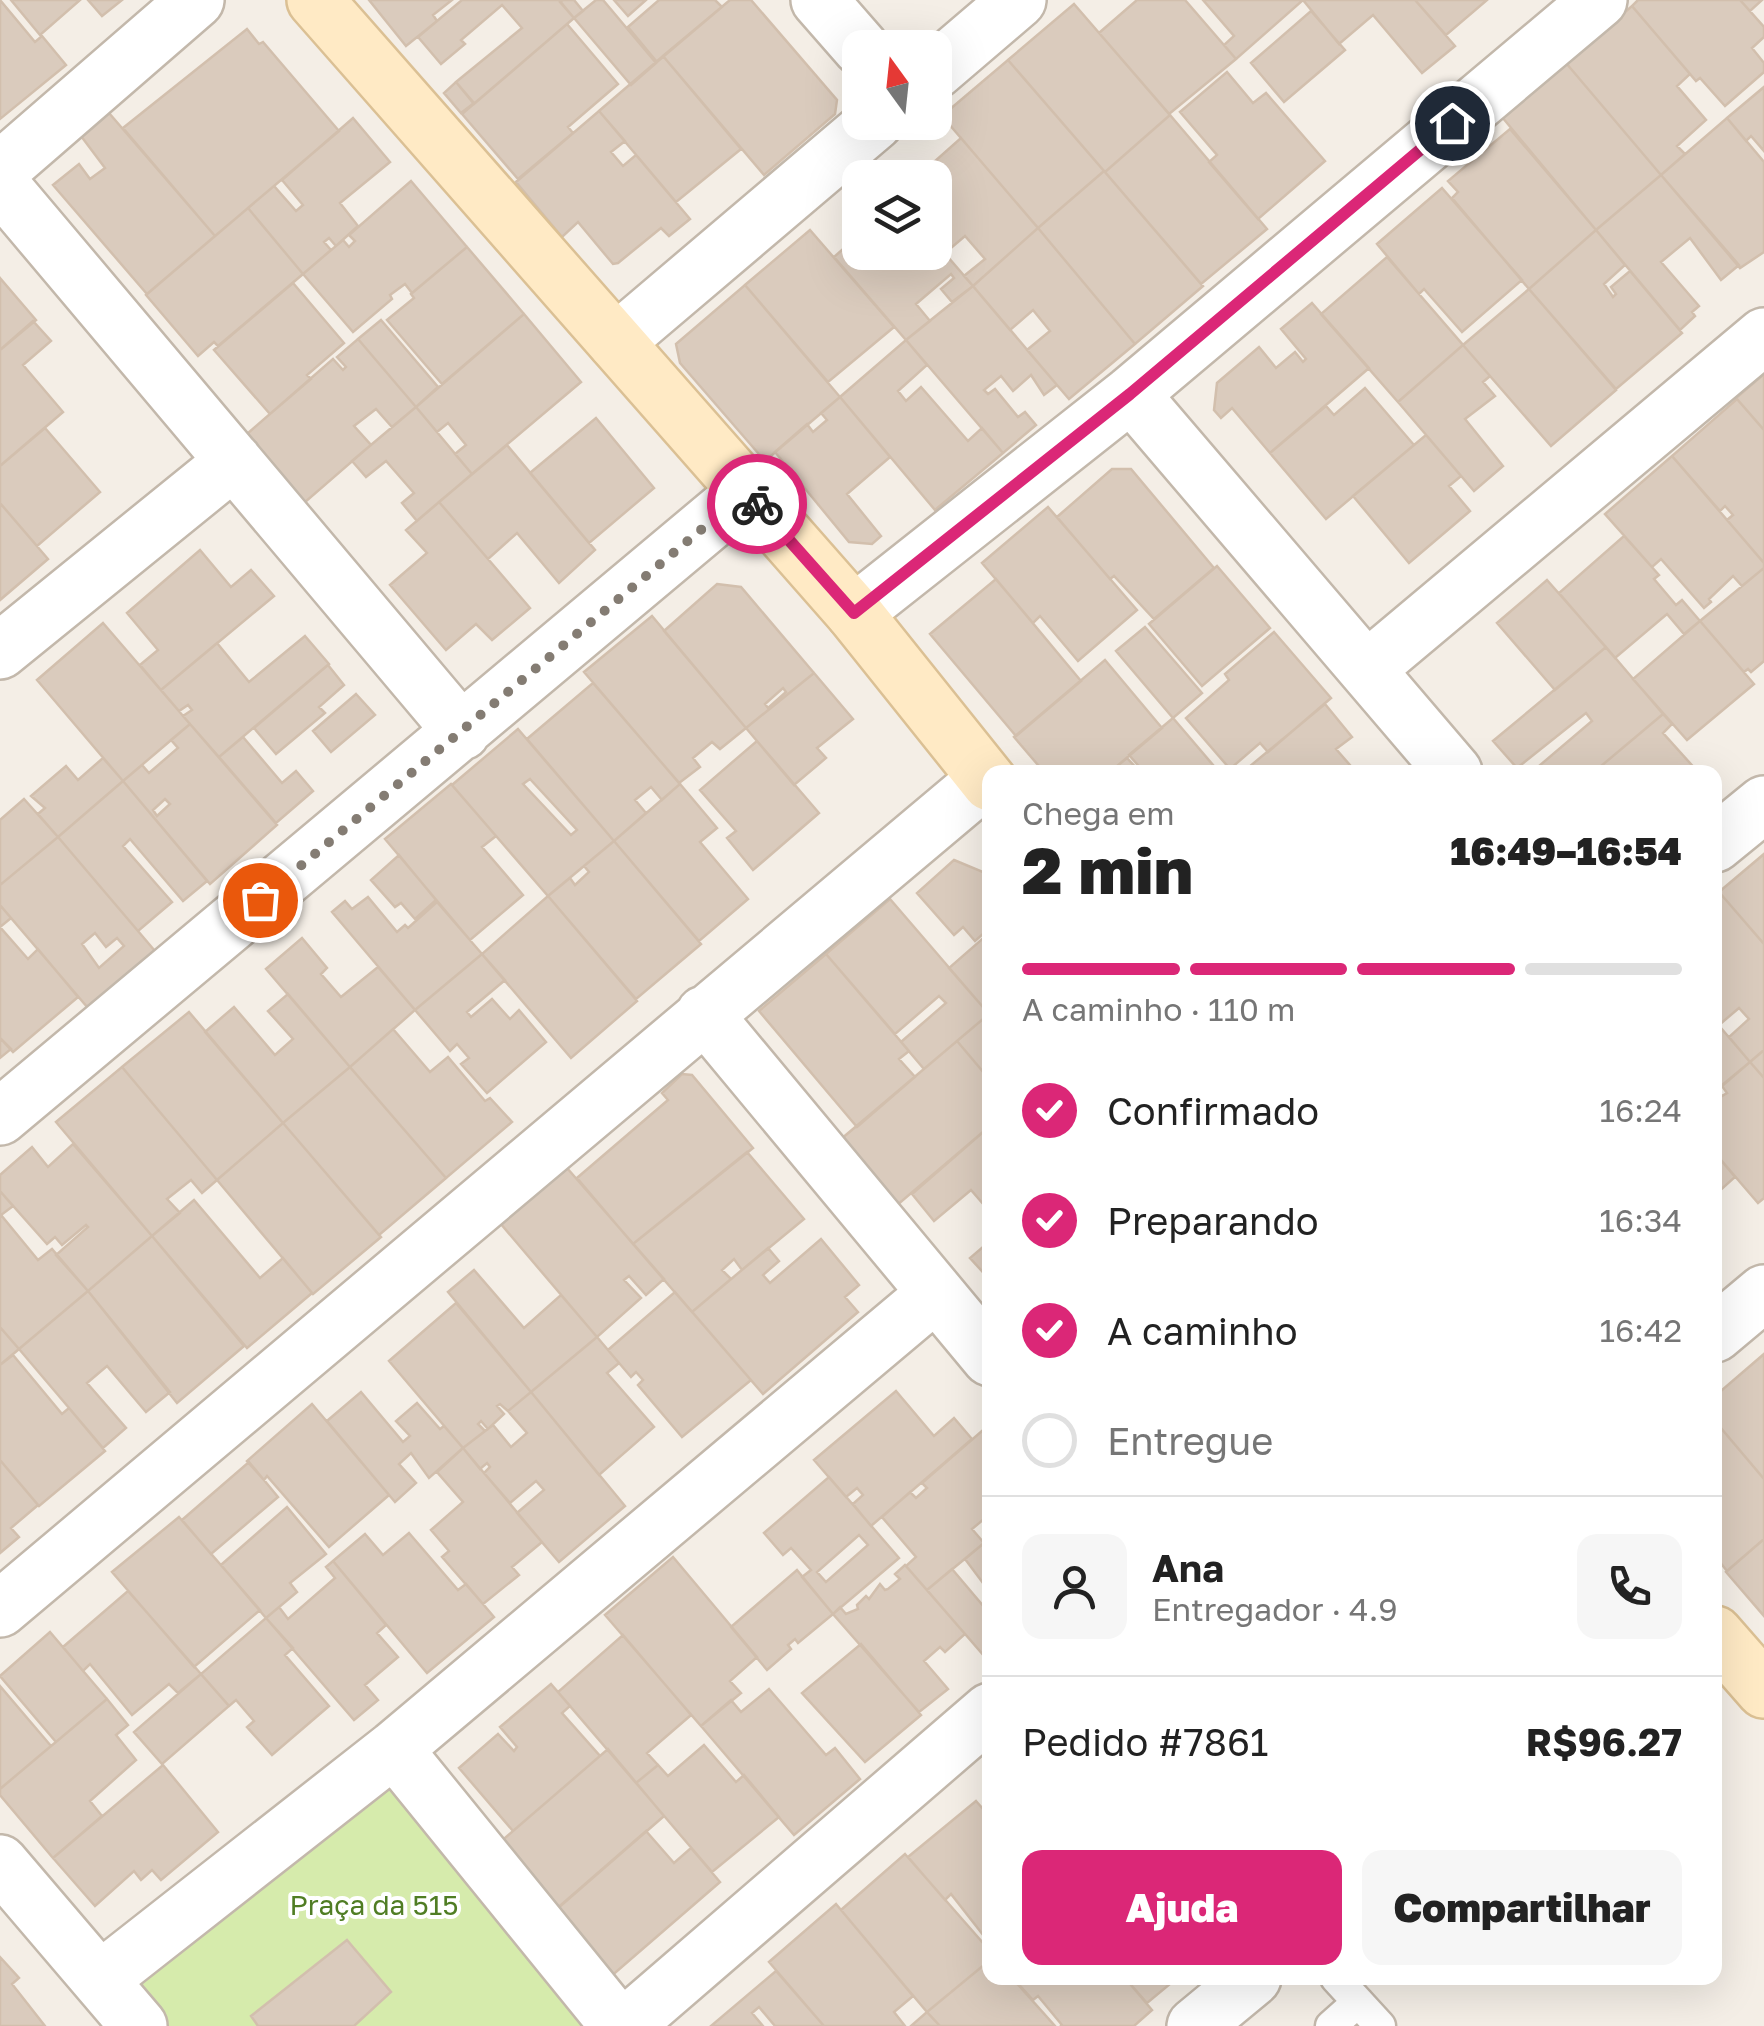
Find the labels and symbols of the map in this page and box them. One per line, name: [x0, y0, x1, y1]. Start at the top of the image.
north arrow: [842, 30, 952, 140]
pin: [1410, 81, 1495, 166]
courier: [707, 454, 807, 554]
pin: [218, 858, 303, 943]
park label: Praça da 515: [290, 1888, 458, 1921]

